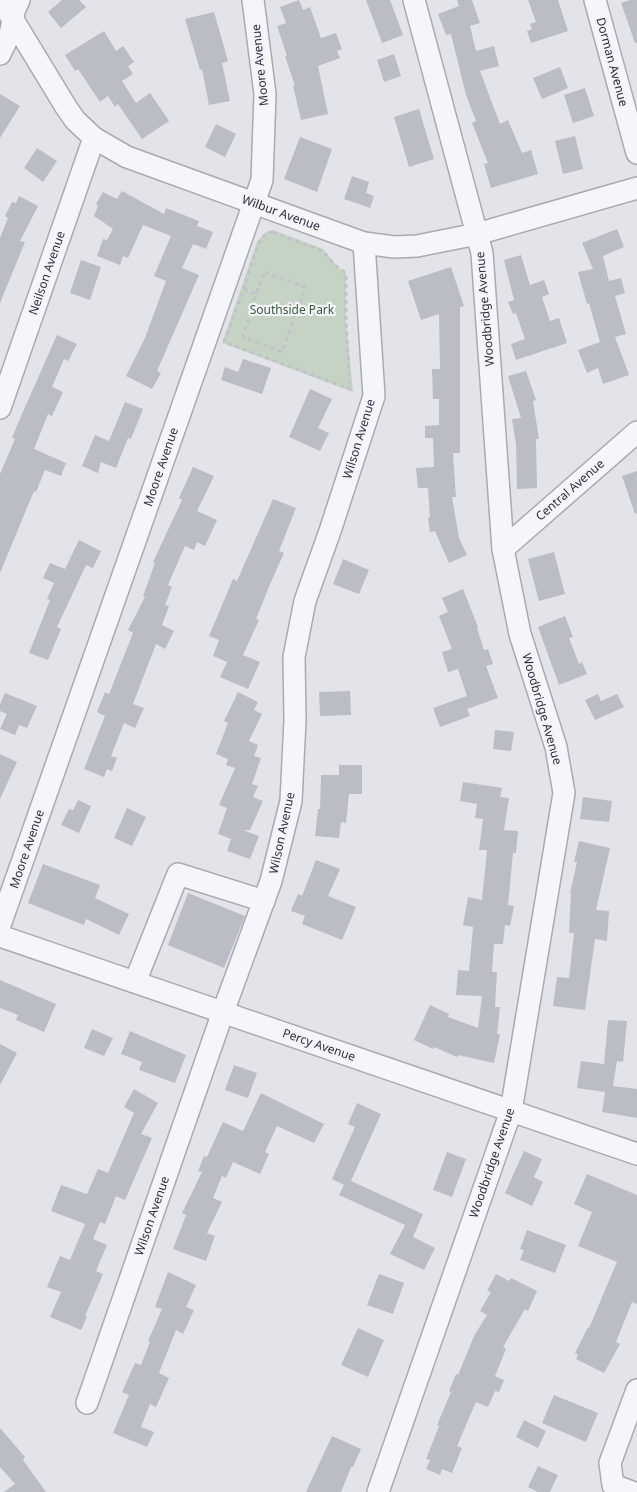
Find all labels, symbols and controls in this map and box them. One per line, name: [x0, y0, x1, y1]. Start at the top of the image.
street label: Dorman Avenue: [592, 15, 633, 109]
street label: Moore Avenue: [247, 23, 272, 107]
street label: Wilbur Avenue: [240, 190, 323, 235]
street label: Neilson Avenue: [24, 228, 69, 317]
street label: Woodbridge Avenue: [471, 251, 498, 367]
park label: Southside Park: [250, 301, 335, 318]
street label: Wilson Avenue: [338, 396, 379, 481]
street label: Moore Avenue: [139, 425, 182, 508]
street label: Central Avenue: [532, 455, 608, 524]
street label: Woodbridge Avenue: [518, 651, 567, 767]
street label: Wilson Avenue: [265, 790, 299, 875]
street label: Moore Avenue: [5, 807, 48, 890]
street label: Percy Avenue: [281, 1024, 358, 1065]
street label: Woodbridge Avenue: [465, 1105, 518, 1220]
street label: Wilson Avenue: [130, 1174, 173, 1258]

